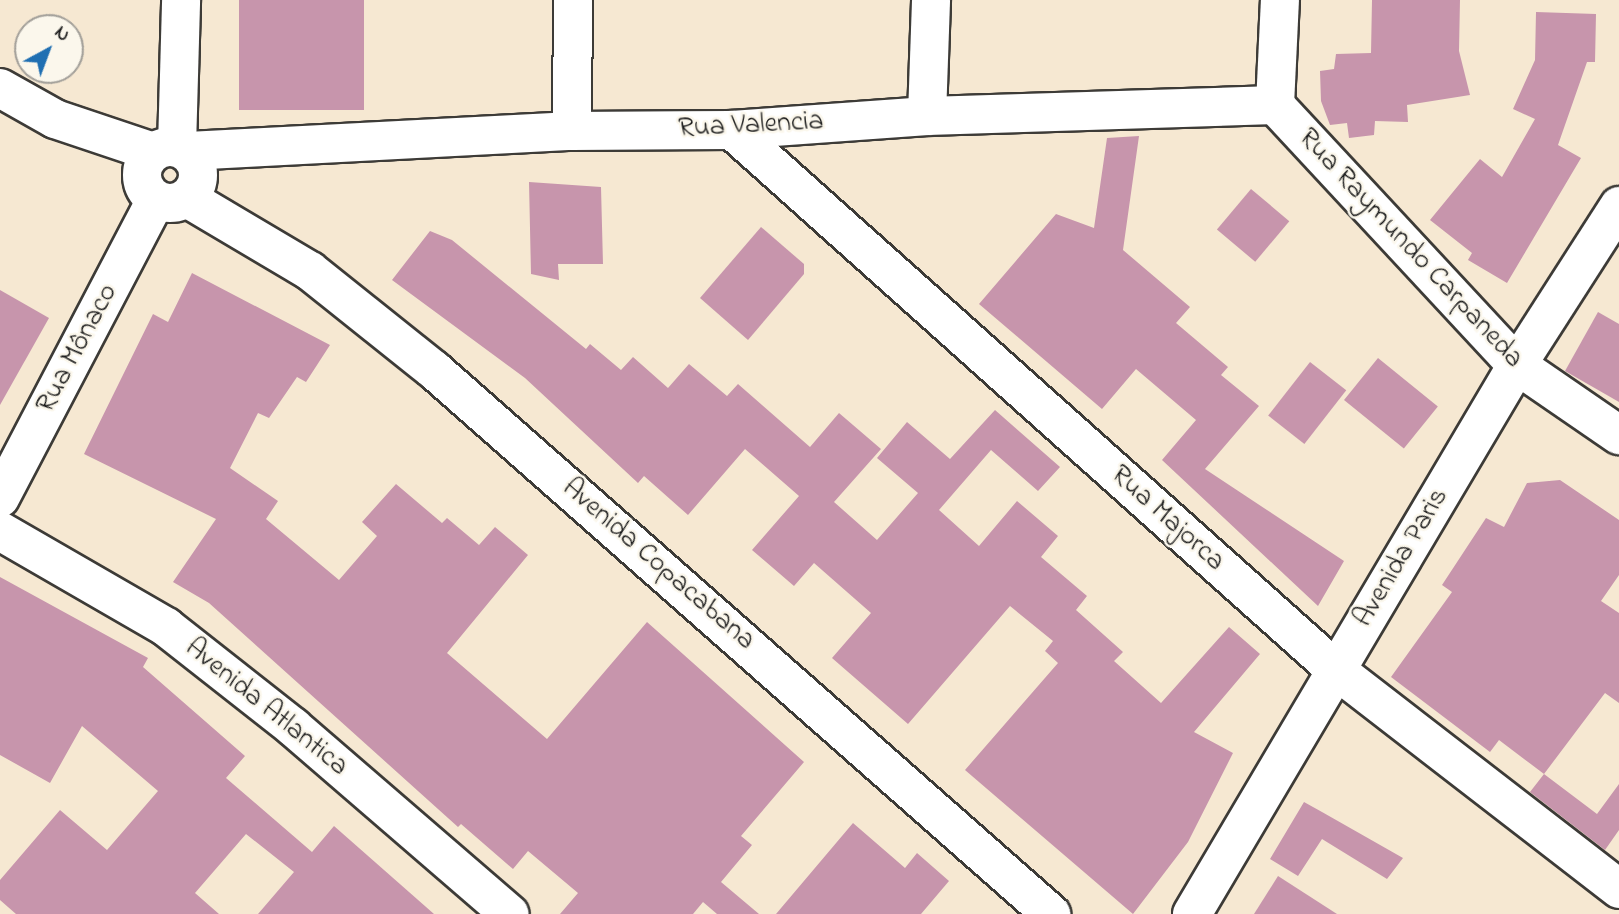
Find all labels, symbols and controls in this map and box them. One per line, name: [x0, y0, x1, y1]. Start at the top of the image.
north arrow: [14, 14, 84, 84]
text: N: [48, 20, 75, 49]
street label: Rua Valencia: [677, 105, 825, 147]
street label: Rua Raymundo Carpaneda: [1290, 122, 1530, 376]
street label: Rua Mônaco: [30, 279, 126, 419]
street label: Rua Majorca: [1103, 459, 1231, 579]
street label: Avenida Copacabana: [555, 472, 761, 658]
street label: Avenida Paris: [1347, 483, 1457, 633]
street label: Avenida Atlantica: [178, 632, 354, 784]

